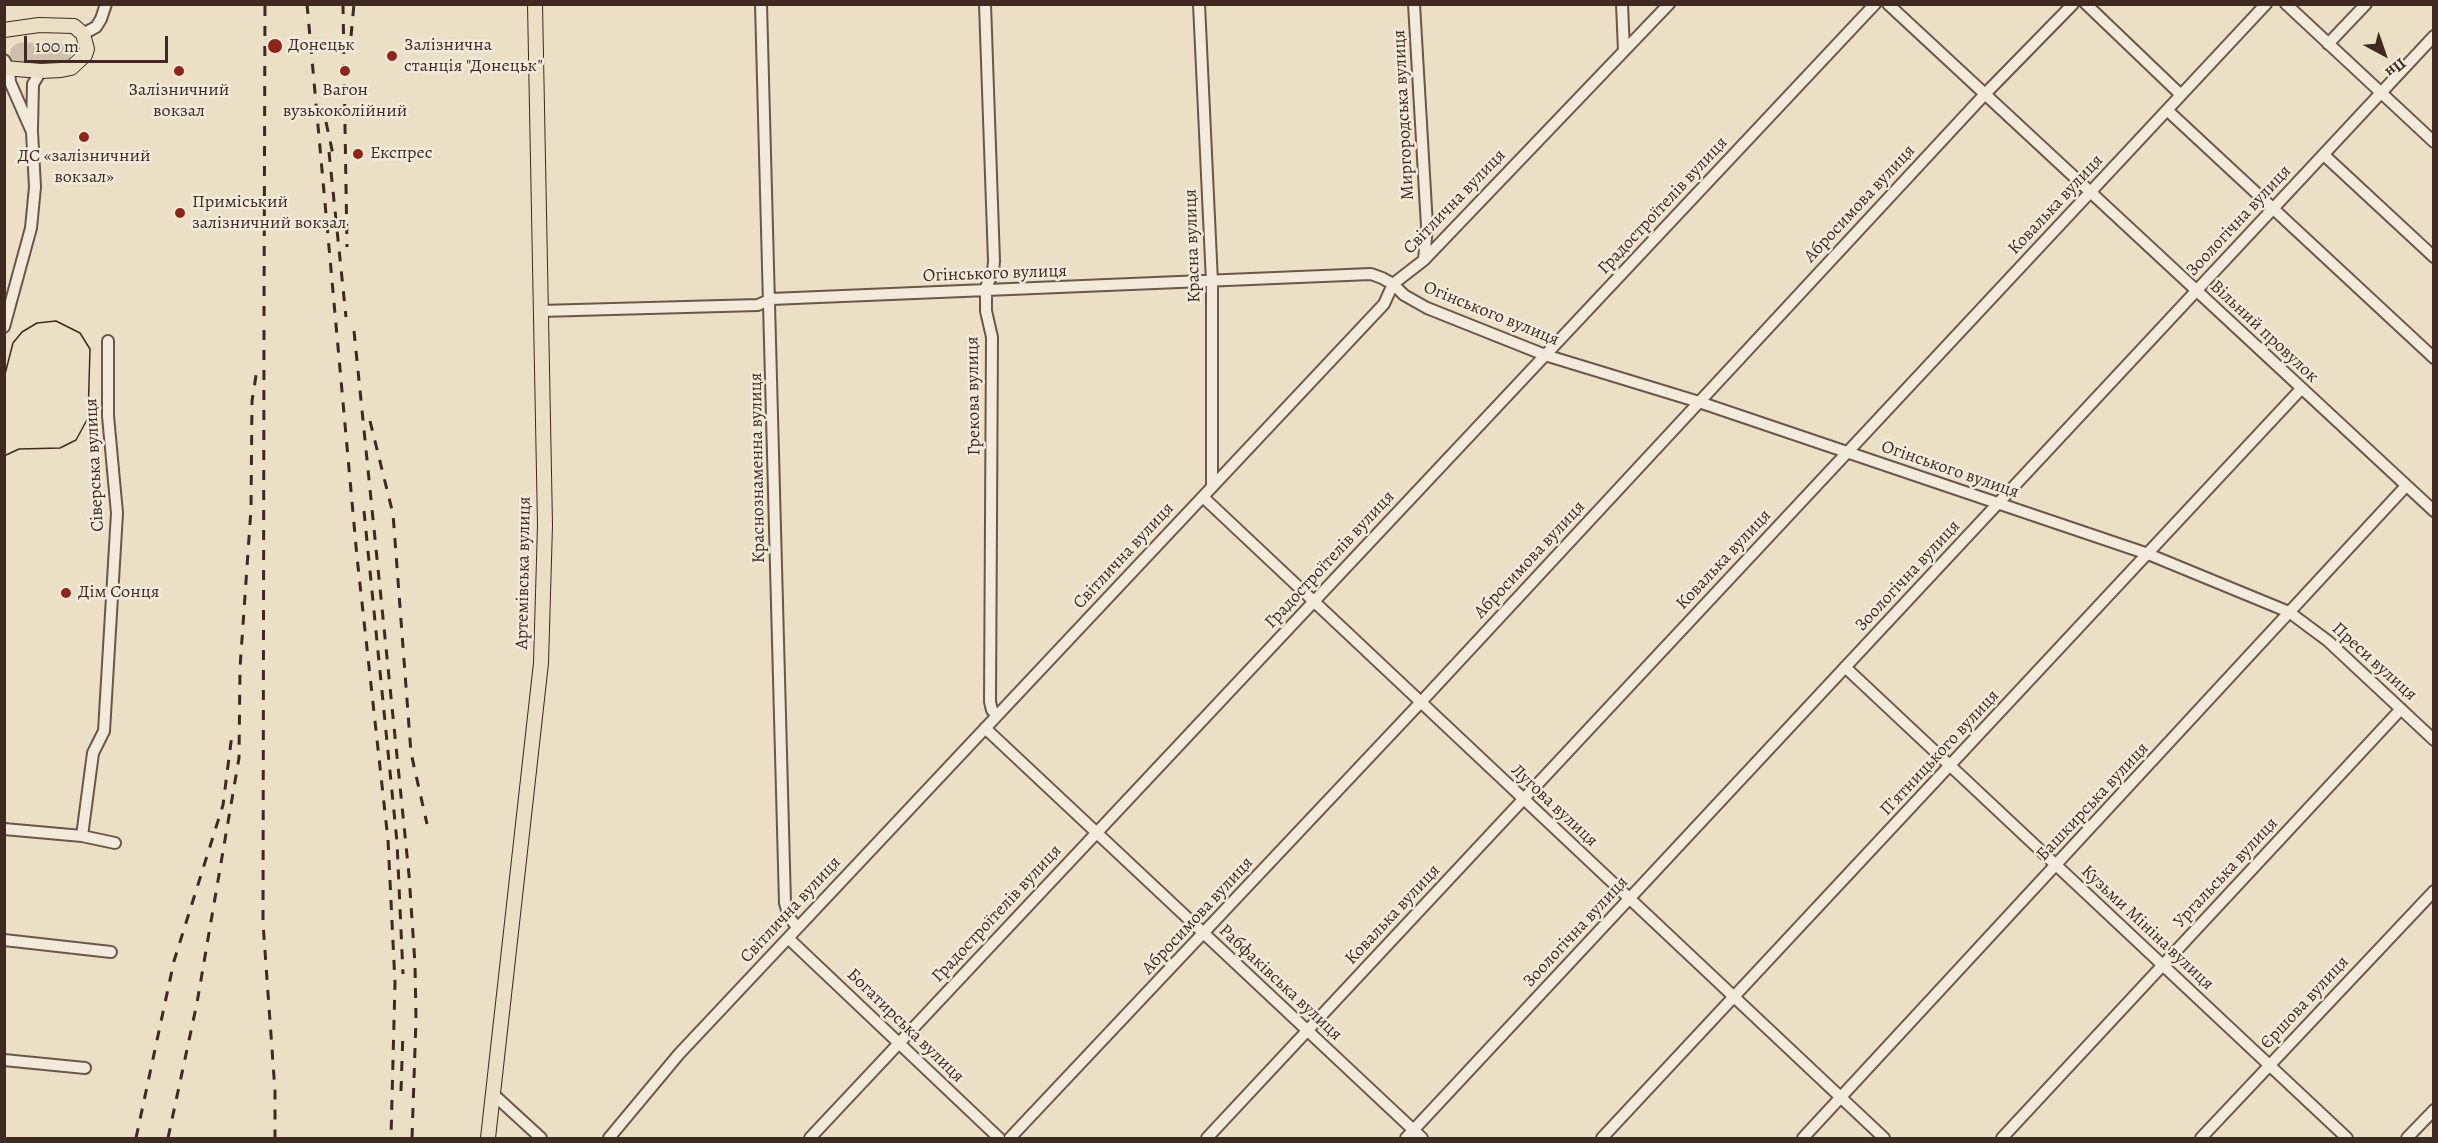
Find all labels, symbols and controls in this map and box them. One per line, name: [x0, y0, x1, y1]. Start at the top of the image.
scale bar: [27, 24, 171, 62]
north arrow: [2354, 24, 2414, 84]
street label: Миргородська вулиця: [1389, 29, 1419, 201]
text: 100 m: [35, 34, 79, 58]
place label: Донецьк: [288, 35, 355, 57]
place label: Залізнична станція "Донецьк": [404, 35, 543, 78]
marker: Донецьк: [266, 37, 284, 55]
marker: Залізнична станція "Донецьк": [385, 49, 399, 63]
text: Пн: [2380, 53, 2411, 83]
marker: Залізничний вокзал: [172, 64, 186, 78]
marker: Вагон вузькоколійний: [338, 64, 352, 78]
place label: Залізничний вокзал: [129, 80, 229, 122]
place label: Вагон вузькоколійний: [283, 80, 407, 122]
marker: ДС «залізничний вокзал»: [77, 130, 91, 144]
street label: Градостроїтелiв вулиця: [1594, 133, 1732, 279]
street label: Абросимова вулиця: [1800, 141, 1920, 267]
place label: Експрес: [370, 143, 433, 165]
street label: Світлична вулиця: [1399, 145, 1511, 259]
place label: ДС «залізничний вокзал»: [17, 146, 151, 188]
marker: Експрес: [351, 147, 365, 161]
street label: Ковалька вулиця: [2004, 150, 2108, 260]
street label: Зоологічна вулиця: [2182, 161, 2296, 281]
street label: Красна вулиця: [1180, 189, 1206, 303]
place label: Приміський залізничний вокзал: [192, 192, 347, 234]
marker: Приміський залізничний вокзал: [173, 206, 187, 220]
street label: Огінського вулиця: [922, 261, 1068, 287]
street label: Вільний провулок: [2205, 276, 2323, 388]
street label: Огінського вулиця: [1420, 277, 1562, 351]
street label: Грекова вулиця: [962, 336, 986, 456]
street label: Краснознаменна вулиця: [746, 372, 770, 564]
street label: Сіверська вулиця: [81, 398, 109, 532]
street label: Огінського вулиця: [1878, 436, 2022, 504]
street label: Градостроїтелiв вулиця: [1261, 487, 1399, 633]
street label: Артемівська вулиця: [512, 496, 536, 650]
street label: Абросимова вулиця: [1470, 497, 1590, 623]
street label: Світлична вулиця: [1069, 498, 1179, 614]
street label: Ковалька вулиця: [1672, 505, 1776, 615]
street label: Зоологічна вулиця: [1851, 516, 1965, 636]
place label: Дім Сонця: [78, 582, 159, 604]
marker: Дім Сонця: [59, 586, 73, 600]
street label: Преси вулиця: [2327, 618, 2421, 706]
street label: П’ятницького вулиця: [1876, 685, 2004, 821]
street label: Башкирська вулиця: [2032, 738, 2154, 866]
street label: Лугова вулиця: [1506, 760, 1602, 852]
street label: Ургальська вулиця: [2169, 813, 2283, 933]
street label: Градостроїтелiв вулиця: [928, 841, 1066, 987]
street label: Світлична вулиця: [736, 852, 846, 968]
street label: Абросимова вулиця: [1138, 853, 1258, 979]
street label: Ковалька вулиця: [1341, 860, 1445, 970]
street label: Кузьми Мініна вулиця: [2076, 861, 2218, 995]
street label: Зоологічна вулиця: [1519, 872, 1633, 992]
street label: Рабфаківська вулиця: [1214, 920, 1346, 1046]
street label: Єршова вулиця: [2256, 952, 2354, 1054]
street label: Богатирська вулиця: [842, 964, 968, 1088]

